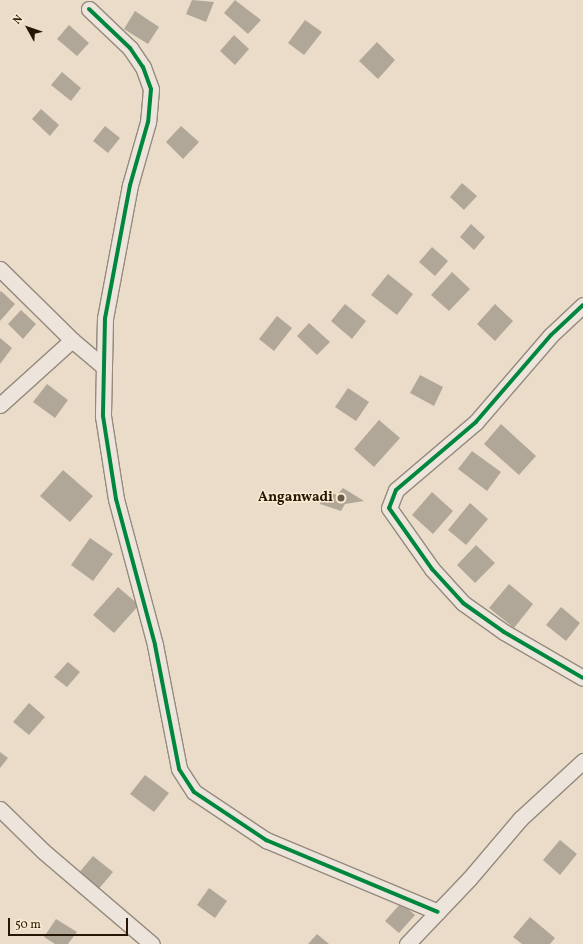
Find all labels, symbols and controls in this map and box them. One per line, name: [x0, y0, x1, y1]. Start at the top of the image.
north arrow: [8, 8, 48, 48]
text: N: [10, 12, 27, 28]
place label: Anganwadi: [258, 490, 333, 506]
marker: Anganwadi: [336, 493, 346, 503]
scale bar: [10, 910, 130, 936]
text: 50 m: [15, 917, 41, 933]

